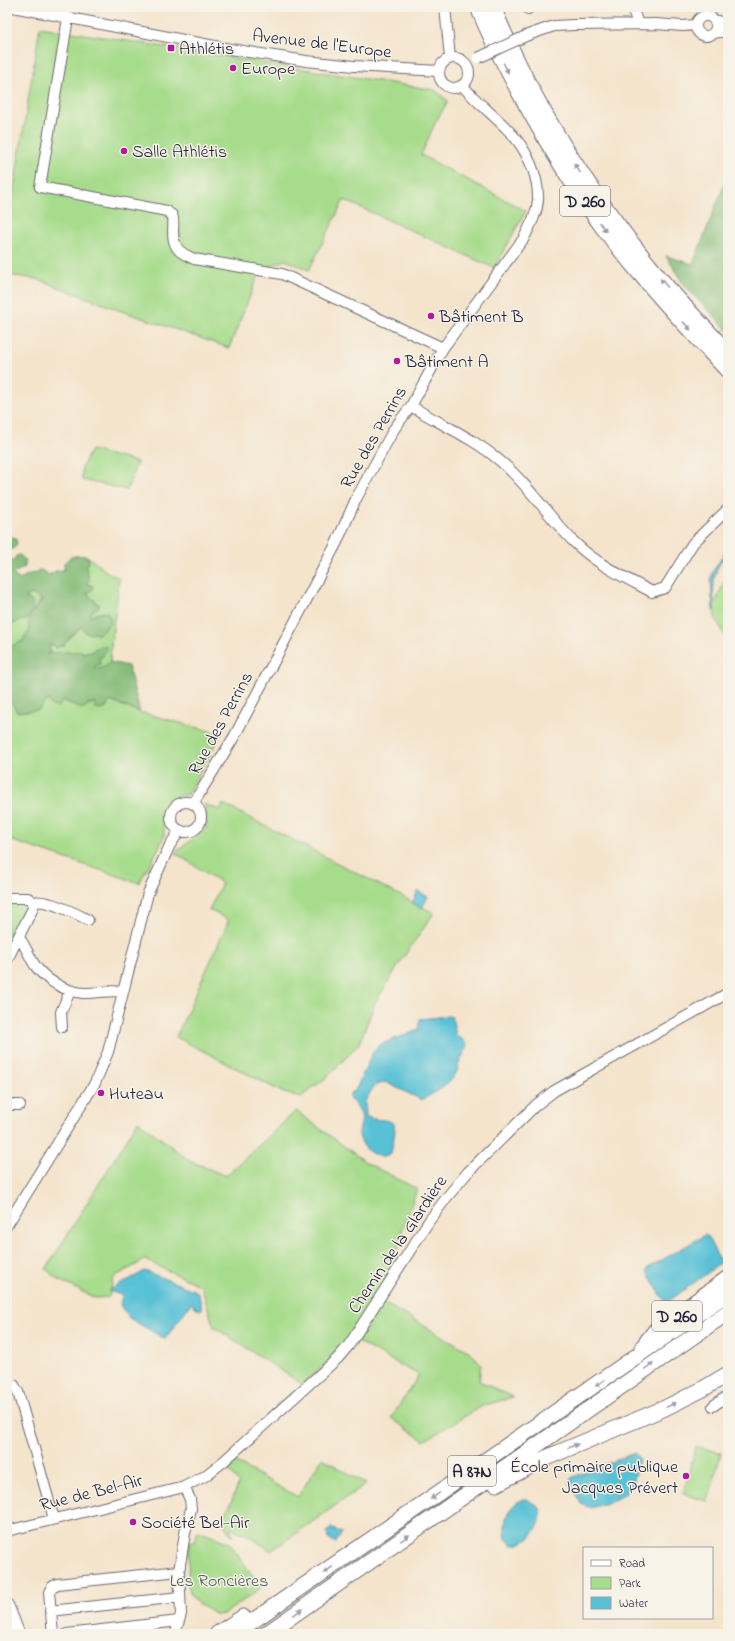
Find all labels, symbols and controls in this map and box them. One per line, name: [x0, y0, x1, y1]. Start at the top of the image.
street label: Avenue de l'Europe: [251, 24, 394, 67]
place label: Athlétis: [179, 37, 234, 63]
marker: Athlétis: [166, 43, 176, 53]
place label: Europe: [241, 57, 296, 83]
one-way arrow: [503, 62, 509, 74]
marker: Europe: [228, 63, 238, 73]
place label: Salle Athlétis: [132, 140, 227, 166]
marker: Salle Athlétis: [119, 146, 129, 156]
one-way arrow: [573, 162, 581, 173]
road number: D 260: [560, 186, 610, 216]
one-way arrow: [599, 221, 607, 232]
one-way arrow: [660, 278, 669, 287]
place label: Bâtiment B: [438, 305, 524, 331]
marker: Bâtiment B: [426, 311, 436, 321]
one-way arrow: [682, 321, 691, 331]
place label: Bâtiment A: [404, 350, 489, 376]
marker: Bâtiment A: [392, 356, 402, 366]
street label: Rue des Perrins: [335, 382, 415, 494]
street label: Rue des Perrins: [183, 668, 261, 780]
place label: Huteau: [109, 1082, 164, 1108]
marker: Huteau: [96, 1088, 106, 1098]
street label: Chemin de la Glardière: [343, 1170, 455, 1319]
road number: D 260: [652, 1301, 702, 1331]
one-way arrow: [644, 1362, 654, 1370]
one-way arrow: [595, 1379, 605, 1387]
one-way arrow: [665, 1402, 677, 1408]
one-way arrow: [568, 1443, 579, 1449]
place label: École primaire publique Jacques Prévert: [510, 1455, 679, 1502]
road number: A 87N: [448, 1456, 496, 1486]
street label: Rue de Bel-Air: [37, 1468, 146, 1519]
marker: École primaire publique Jacques Prévert: [681, 1471, 691, 1481]
one-way arrow: [430, 1492, 441, 1500]
place label: Société Bel-Air: [141, 1511, 250, 1537]
marker: Société Bel-Air: [128, 1517, 138, 1527]
one-way arrow: [400, 1534, 410, 1542]
legend: [583, 1547, 713, 1619]
text: Road: [619, 1555, 645, 1573]
one-way arrow: [323, 1566, 334, 1574]
park label: Les Roncières: [170, 1569, 268, 1595]
text: Park: [619, 1575, 641, 1593]
text: Water: [619, 1595, 648, 1613]
one-way arrow: [293, 1608, 304, 1616]

